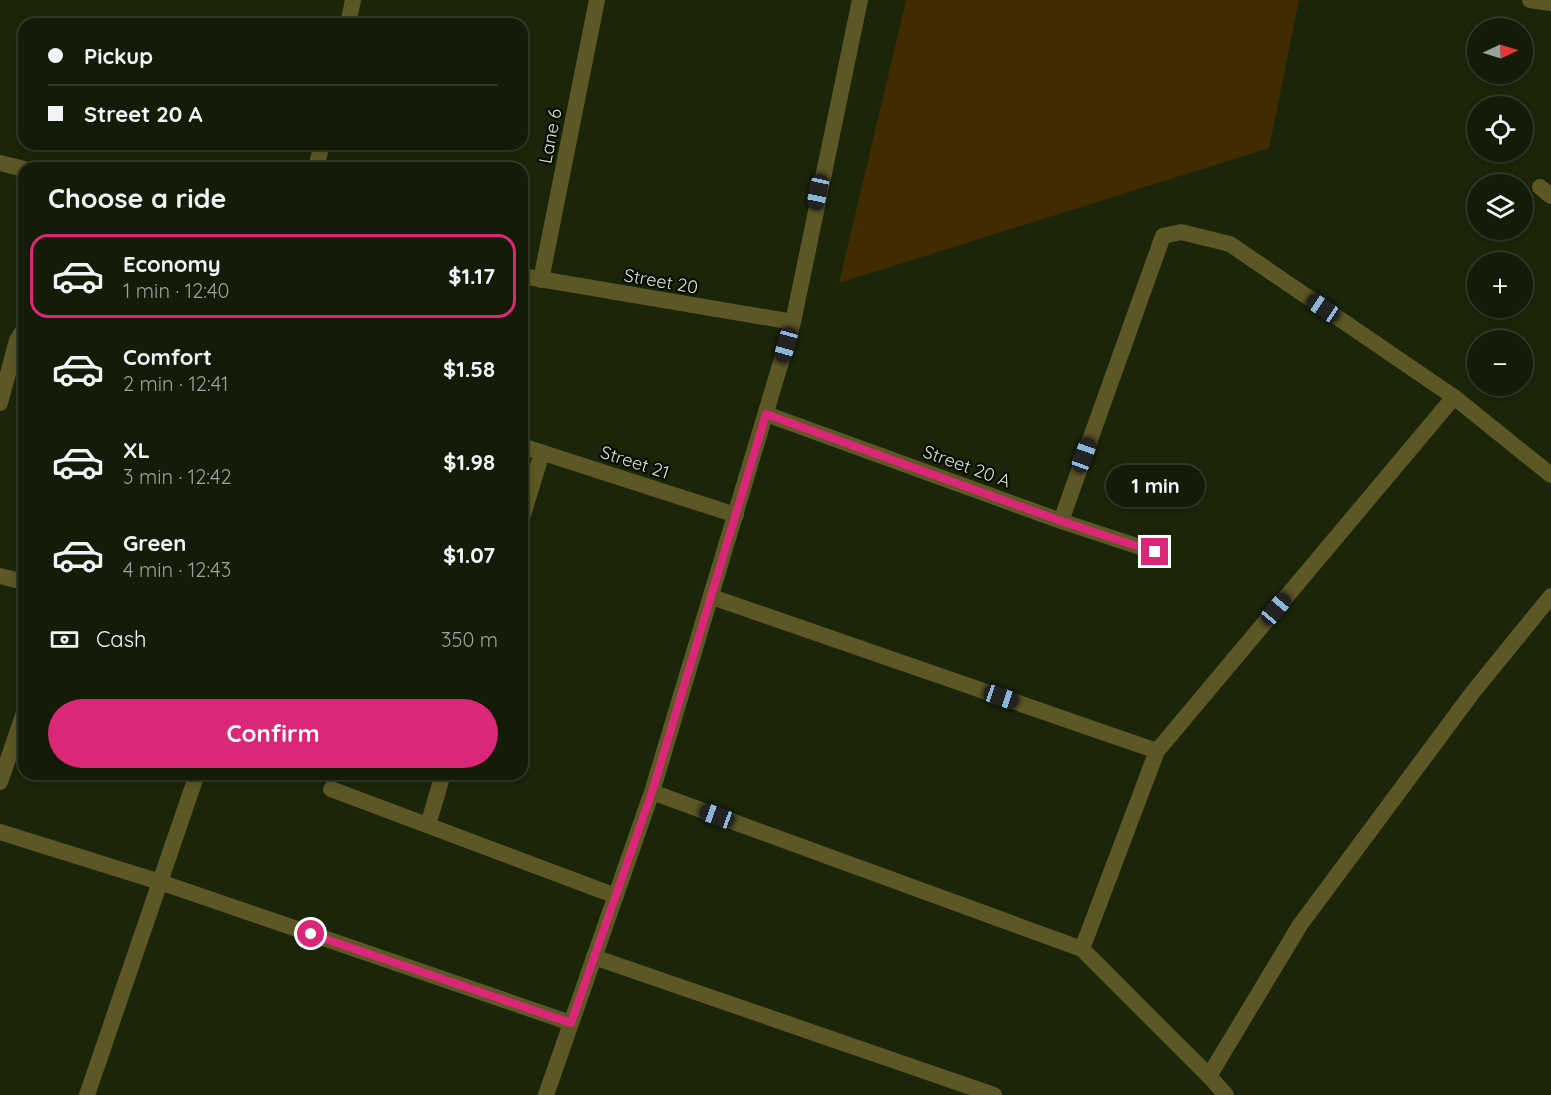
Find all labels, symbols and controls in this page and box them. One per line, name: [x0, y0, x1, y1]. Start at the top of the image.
north arrow: [1467, 18, 1533, 84]
map controls: [1467, 18, 1533, 396]
text: Pickup: [84, 42, 153, 70]
button: locate: [1467, 96, 1533, 162]
text: Street 20 A: [84, 100, 203, 128]
street label: Lane 6: [533, 106, 567, 166]
car: [805, 173, 831, 211]
button: layers: [1467, 174, 1533, 240]
text: Choose a ride: [48, 181, 226, 215]
icon: car: [51, 249, 105, 303]
text: Economy: [123, 250, 221, 278]
button: +: [1467, 252, 1533, 318]
text: $1.17: [448, 262, 495, 290]
street label: Street 20: [622, 263, 700, 299]
text: 1 min · 12:40: [123, 278, 229, 303]
car: [1303, 290, 1343, 326]
car: [772, 325, 800, 365]
button: −: [1467, 330, 1533, 396]
icon: car: [51, 342, 105, 396]
text: Comfort: [123, 343, 212, 371]
text: $1.58: [443, 355, 495, 383]
text: 2 min · 12:41: [123, 371, 228, 396]
icon: car: [51, 435, 105, 489]
car: [1069, 435, 1099, 475]
text: XL: [123, 436, 150, 464]
street label: Street 21: [598, 440, 672, 484]
street label: Street 20 A: [920, 440, 1014, 493]
text: $1.98: [443, 448, 495, 476]
text: 3 min · 12:42: [123, 464, 232, 489]
callout: 1 min: [1106, 465, 1204, 507]
text: 1 min: [1131, 473, 1180, 498]
icon: car: [51, 528, 105, 582]
text: Green: [123, 529, 186, 557]
route end: [1141, 538, 1168, 565]
text: $1.07: [443, 541, 495, 569]
text: 4 min · 12:43: [123, 557, 231, 582]
car: [1258, 589, 1294, 629]
icon: cash: [48, 623, 81, 656]
text: Cash: [96, 625, 147, 653]
text: 350 m: [441, 627, 498, 652]
car: [981, 683, 1021, 711]
button: Confirm: [48, 699, 498, 768]
car: [697, 801, 737, 831]
route start: [297, 920, 324, 947]

